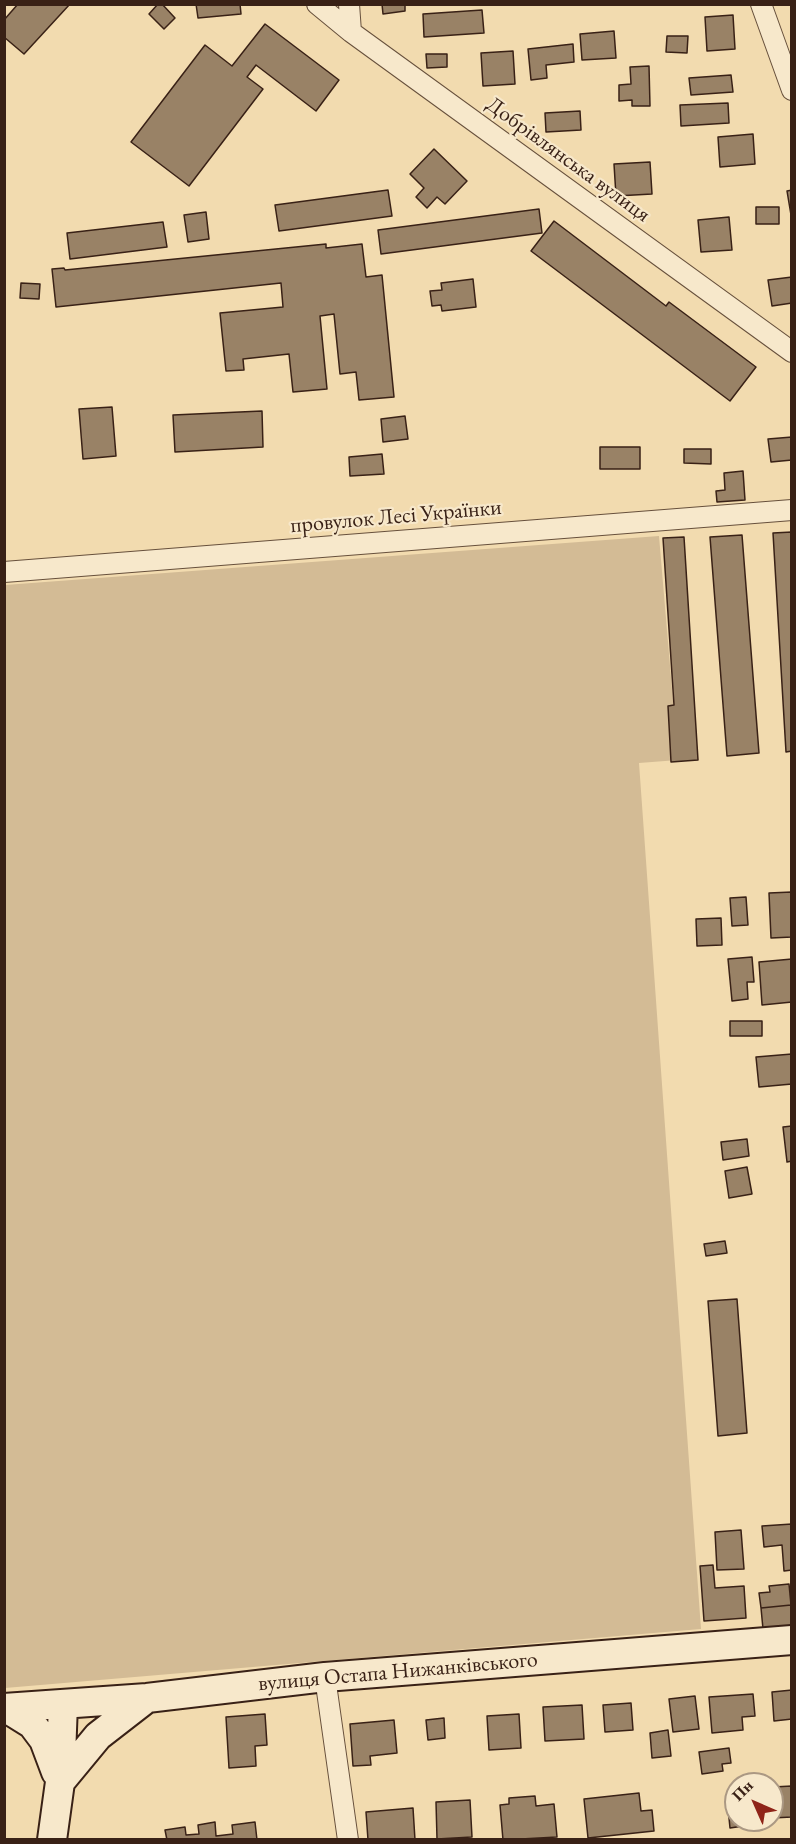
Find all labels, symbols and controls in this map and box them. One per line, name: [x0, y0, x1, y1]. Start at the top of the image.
street label: Добрівлянська вулиця: [481, 92, 655, 228]
street label: провулок Лесі Українки: [289, 495, 503, 539]
street label: вулиця Остапа Нижанківського: [257, 1647, 539, 1697]
north arrow: [724, 1772, 784, 1832]
text: Пн: [727, 1775, 757, 1806]

